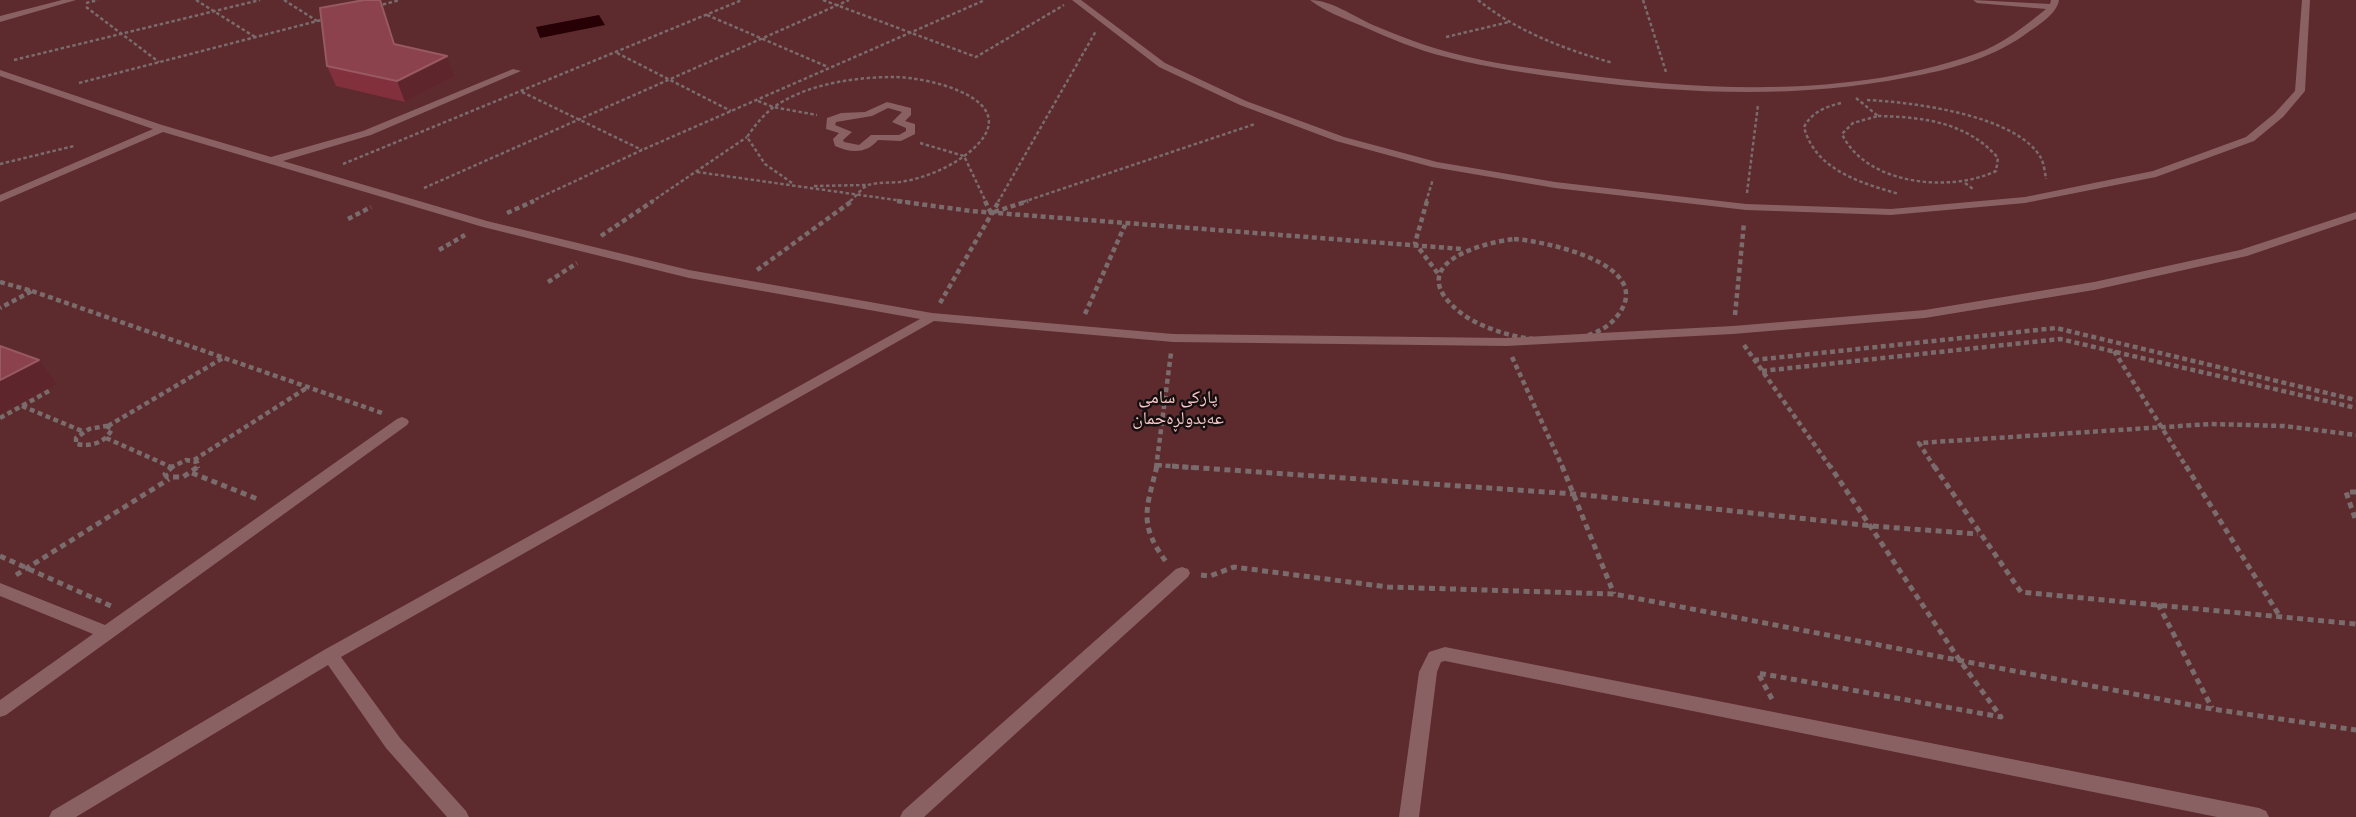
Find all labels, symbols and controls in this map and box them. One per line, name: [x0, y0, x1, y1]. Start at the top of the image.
park label: پارکی سامی عەبدولڕەحمان: [1132, 387, 1224, 430]

